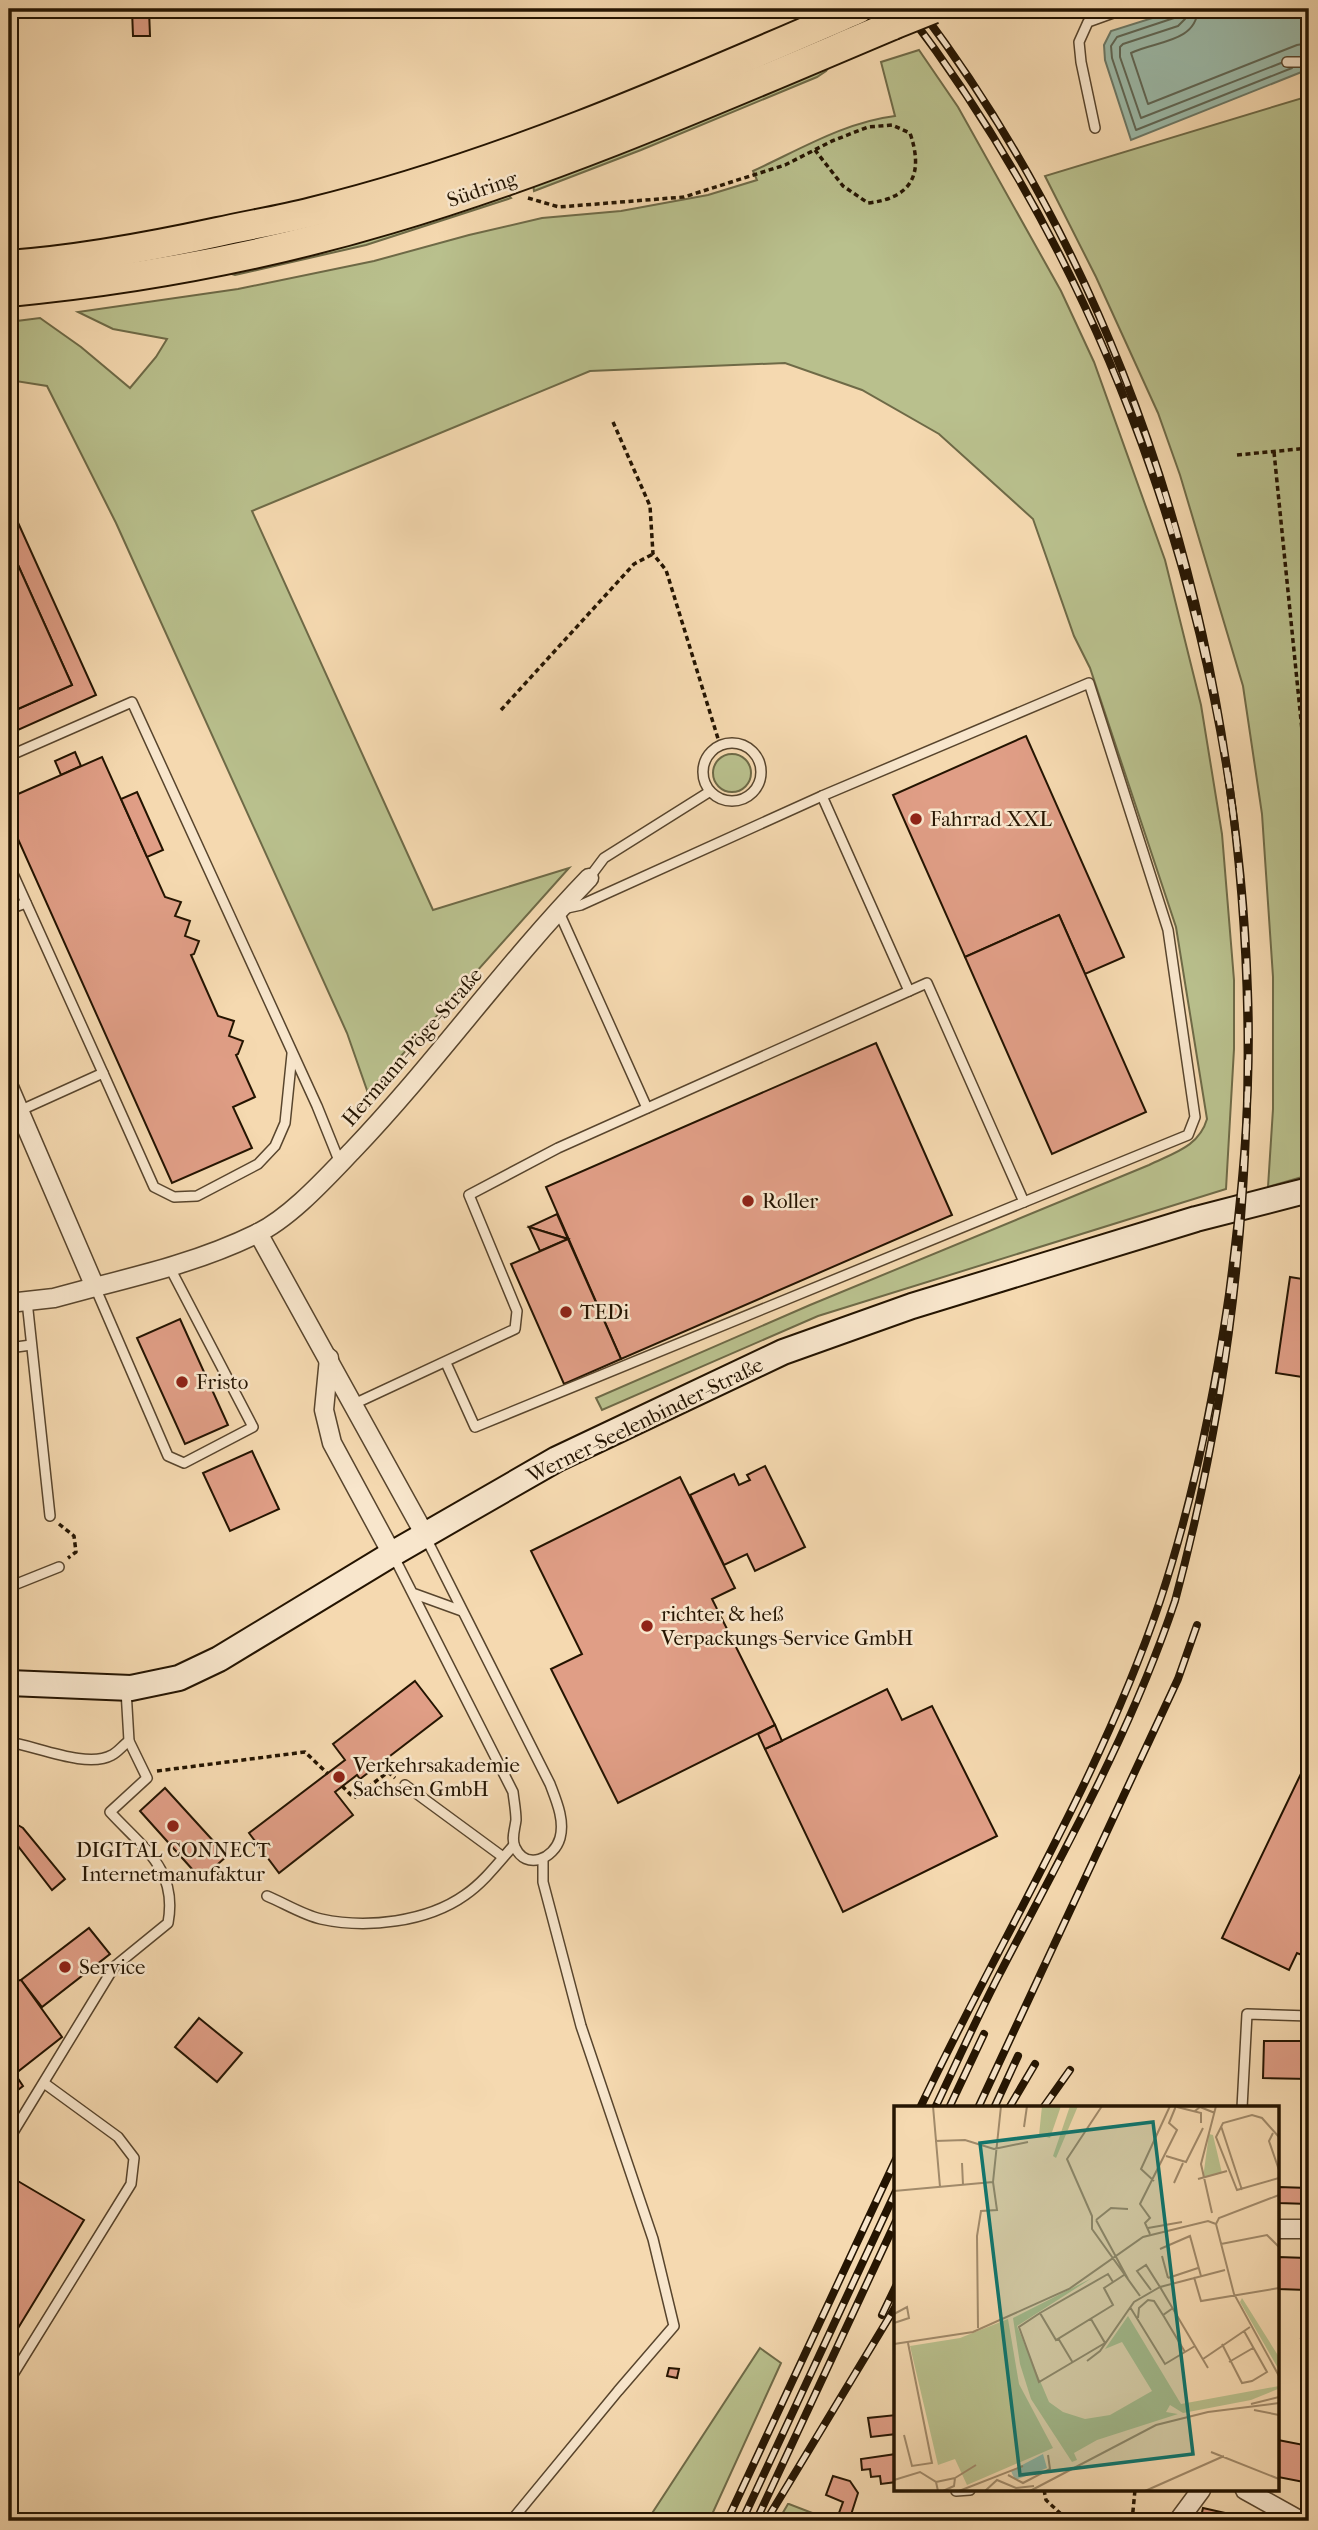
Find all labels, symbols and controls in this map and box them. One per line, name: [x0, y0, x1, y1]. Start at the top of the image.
street label: Südring: [444, 166, 521, 212]
place label: Fahrrad XXL: [930, 807, 1052, 831]
marker: Fahrrad XXL: [908, 811, 924, 827]
street label: Hermann-Pöge-Straße: [337, 963, 487, 1131]
place label: Roller: [762, 1189, 818, 1213]
marker: Roller: [740, 1193, 756, 1209]
place label: TEDi: [580, 1300, 629, 1324]
marker: TEDi: [558, 1304, 574, 1320]
street label: Werner-Seelenbinder-Straße: [522, 1352, 767, 1488]
place label: Fristo: [196, 1370, 248, 1394]
marker: Fristo: [174, 1374, 190, 1390]
place label: richter & heß Verpackungs-Service GmbH: [660, 1602, 914, 1650]
marker: richter & heß Verpackungs-Service GmbH: [639, 1618, 655, 1634]
place label: Verkehrsakademie Sachsen GmbH: [352, 1753, 520, 1801]
marker: Verkehrsakademie Sachsen GmbH: [331, 1769, 347, 1785]
marker: DIGITAL CONNECT Internetmanufaktur: [165, 1818, 181, 1834]
place label: DIGITAL CONNECT Internetmanufaktur: [76, 1838, 271, 1886]
place label: Service: [79, 1955, 145, 1979]
marker: Service: [57, 1959, 73, 1975]
inset map: [894, 2106, 1280, 2492]

